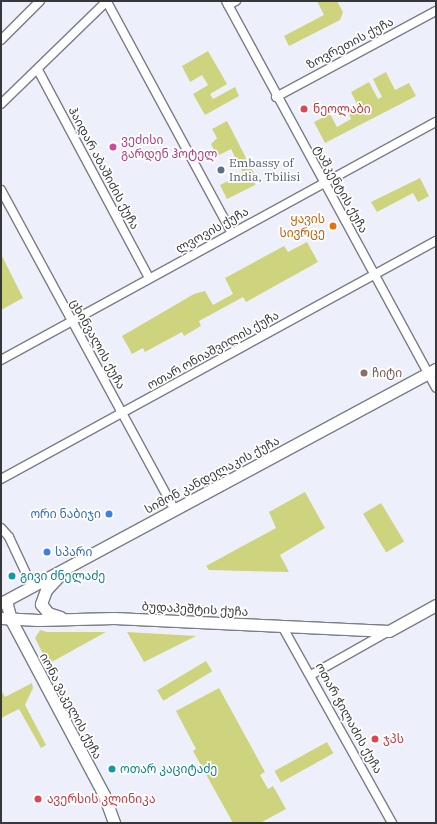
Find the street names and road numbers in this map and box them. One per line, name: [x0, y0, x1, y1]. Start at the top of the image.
street label: ზოვრეთის ქუჩა: [304, 14, 396, 72]
street label: ჰაიდარ აბაშიძის ქუჩა: [66, 104, 142, 232]
street label: ტაშკენტის ქუჩა: [311, 143, 371, 235]
street label: ლვოვის ქუჩა: [173, 204, 251, 256]
street label: ცხინვალის ქუჩა: [67, 297, 129, 391]
street label: ოთარ ონიაშვილის ქუჩა: [145, 308, 281, 392]
street label: სიმონ კანდელაკის ქუჩა: [142, 433, 282, 517]
street label: ბუდაპეშტის ქუჩა: [141, 599, 249, 619]
street label: იონა ვაკელის ქუჩა: [37, 650, 105, 762]
street label: ოთარ ჭილაძის ქუჩა: [312, 660, 386, 776]

